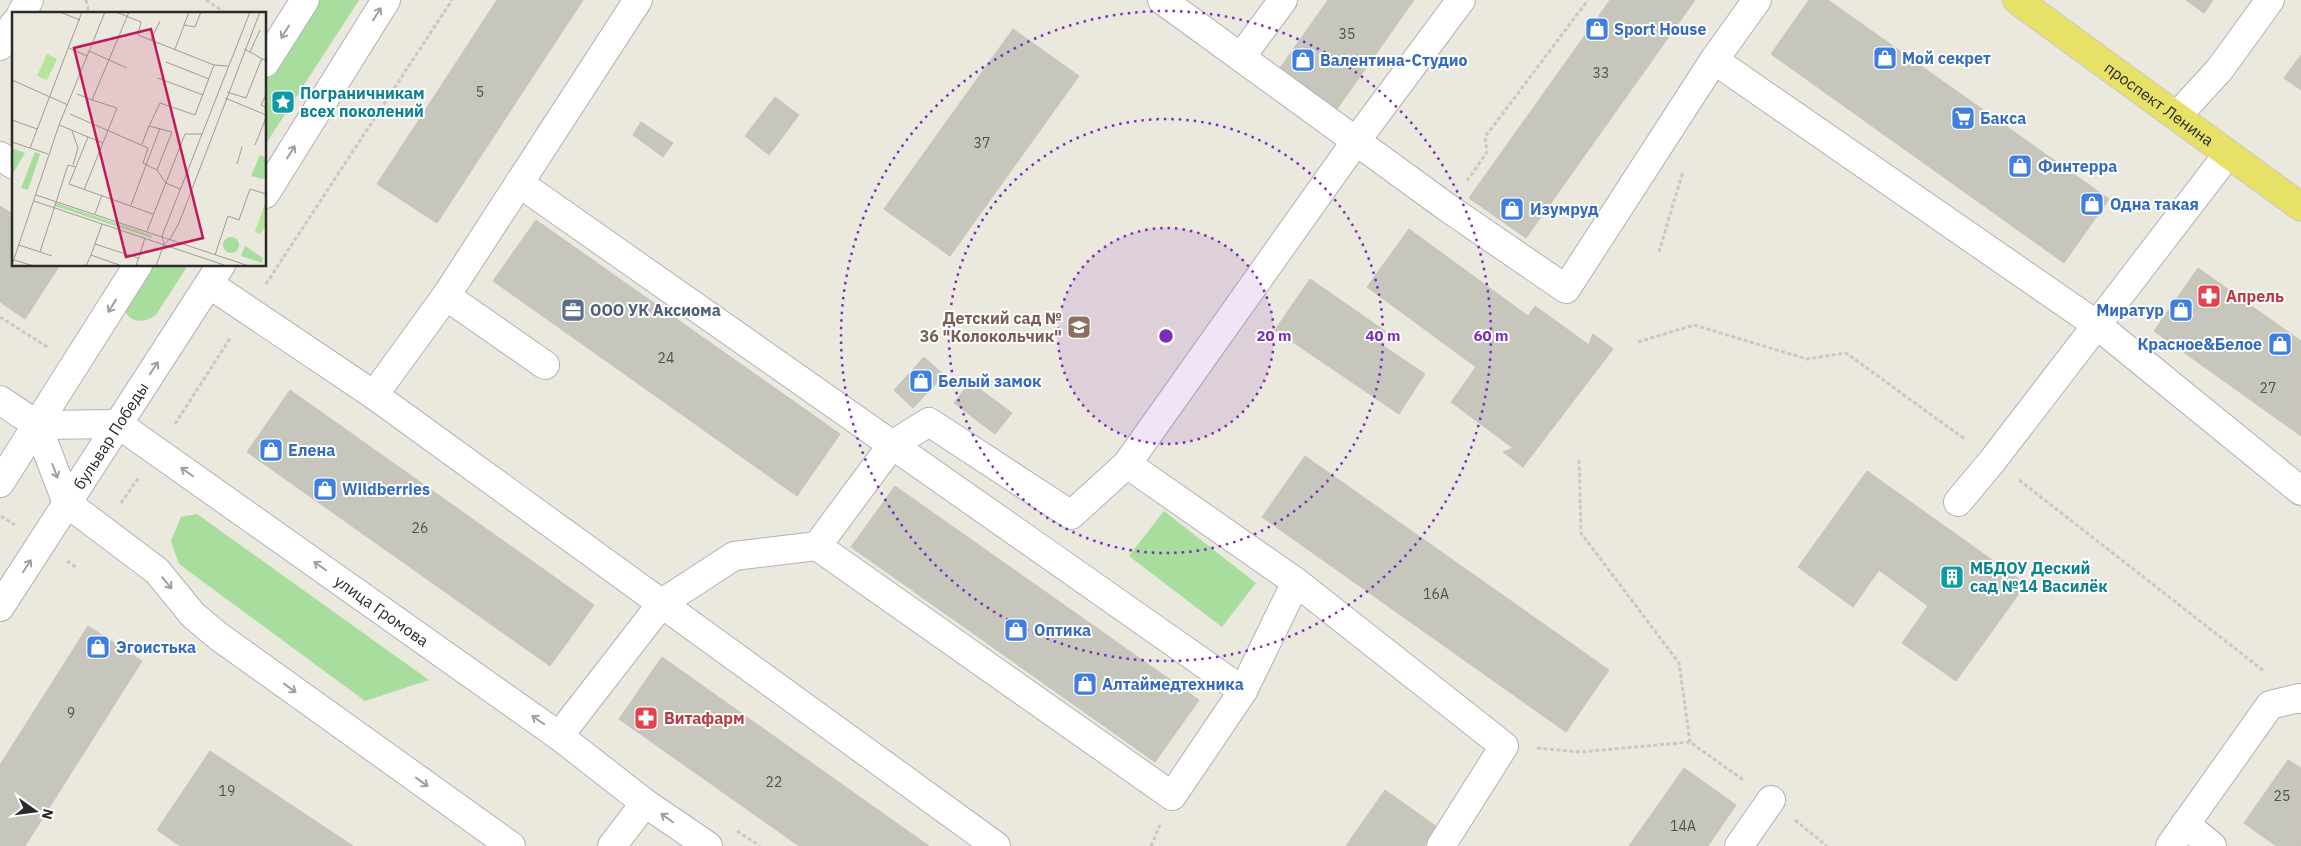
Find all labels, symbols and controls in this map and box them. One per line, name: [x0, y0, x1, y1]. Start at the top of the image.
one-way arrow: [372, 8, 382, 22]
inset map: [12, 12, 266, 266]
shop icon: Sport House: [1584, 16, 1610, 42]
place label: Sport House: [1614, 19, 1706, 39]
one-way arrow: [280, 24, 290, 38]
house number: 35: [1339, 25, 1355, 43]
shop icon: Мой секрет: [1872, 45, 1898, 71]
shop icon: Валентина-Студио: [1290, 47, 1316, 73]
place label: Мой секрет: [1902, 48, 1991, 68]
place label: Валентина-Студио: [1320, 50, 1468, 70]
street label: проспект Ленина: [2101, 57, 2218, 150]
house number: 33: [1593, 64, 1609, 82]
place label: Пограничникам всех поколений: [300, 83, 425, 121]
house number: 5: [476, 83, 484, 101]
place icon: Пограничникам всех поколений: [270, 89, 296, 115]
supermarket icon: Бакса: [1950, 105, 1976, 131]
place label: Бакса: [1980, 108, 2026, 128]
house number: 37: [974, 134, 990, 152]
one-way arrow: [286, 146, 296, 160]
shop icon: Финтерра: [2007, 153, 2033, 179]
place label: Финтерра: [2038, 156, 2117, 176]
shop icon: Одна такая: [2079, 191, 2105, 217]
place label: Одна такая: [2110, 194, 2199, 214]
shop icon: Изумруд: [1499, 196, 1525, 222]
place label: Изумруд: [1530, 199, 1599, 219]
pharmacy icon: Апрель: [2196, 283, 2222, 309]
place label: Апрель: [2226, 286, 2284, 306]
office icon: ООО УК Аксиома: [560, 297, 586, 323]
shop icon: Миратур: [2168, 297, 2194, 323]
one-way arrow: [107, 299, 117, 313]
place label: ООО УК Аксиома: [590, 300, 721, 320]
place label: Миратур: [2096, 300, 2164, 320]
place label: Детский сад № 36 "Колокольчик": [920, 308, 1062, 346]
school or university icon: Детский сад № 36 "Колокольчик": [1066, 314, 1092, 340]
text: 20 m: [1257, 326, 1291, 345]
text: 40 m: [1366, 326, 1400, 345]
text: 60 m: [1474, 326, 1508, 345]
centre of rings: [1157, 327, 1175, 345]
shop icon: Красное&Белое: [2267, 331, 2293, 357]
place label: Красное&Белое: [2138, 334, 2262, 354]
house number: 24: [658, 349, 674, 367]
one-way arrow: [149, 361, 159, 375]
shop icon: Белый замок: [908, 368, 934, 394]
place label: Белый замок: [938, 371, 1041, 391]
street label: бульвар Победы: [69, 378, 153, 493]
house number: 27: [2260, 379, 2276, 397]
shop icon: Елена: [258, 437, 284, 463]
place label: Елена: [288, 440, 335, 460]
one-way arrow: [51, 463, 60, 478]
one-way arrow: [180, 467, 194, 477]
shop icon: Wildberries: [312, 476, 338, 502]
place label: Wildberries: [342, 479, 430, 499]
house number: 26: [412, 519, 428, 537]
place label: МБДОУ Деский сад №14 Василёк: [1970, 558, 2108, 596]
one-way arrow: [22, 560, 32, 574]
one-way arrow: [313, 561, 327, 571]
building icon: МБДОУ Деский сад №14 Василёк: [1939, 564, 1965, 590]
street label: улица Громова: [331, 570, 433, 651]
one-way arrow: [161, 576, 172, 589]
house number: 16А: [1423, 585, 1449, 603]
shop icon: Оптика: [1003, 617, 1029, 643]
place label: Оптика: [1034, 620, 1091, 640]
shop icon: Эгоистька: [85, 634, 111, 660]
place label: Эгоистька: [116, 637, 196, 657]
shop icon: Алтаймедтехника: [1072, 671, 1098, 697]
place label: Алтаймедтехника: [1102, 674, 1244, 694]
one-way arrow: [283, 682, 296, 693]
house number: 9: [67, 704, 75, 722]
pharmacy icon: Витафарм: [633, 705, 659, 731]
place label: Витафарм: [664, 708, 745, 728]
one-way arrow: [531, 715, 545, 725]
house number: 22: [766, 773, 782, 791]
one-way arrow: [415, 777, 429, 787]
house number: 19: [219, 782, 235, 800]
north arrow: [10, 786, 60, 836]
house number: 25: [2274, 787, 2290, 805]
text: N: [38, 807, 58, 821]
one-way arrow: [661, 813, 675, 823]
house number: 14А: [1670, 817, 1696, 835]

